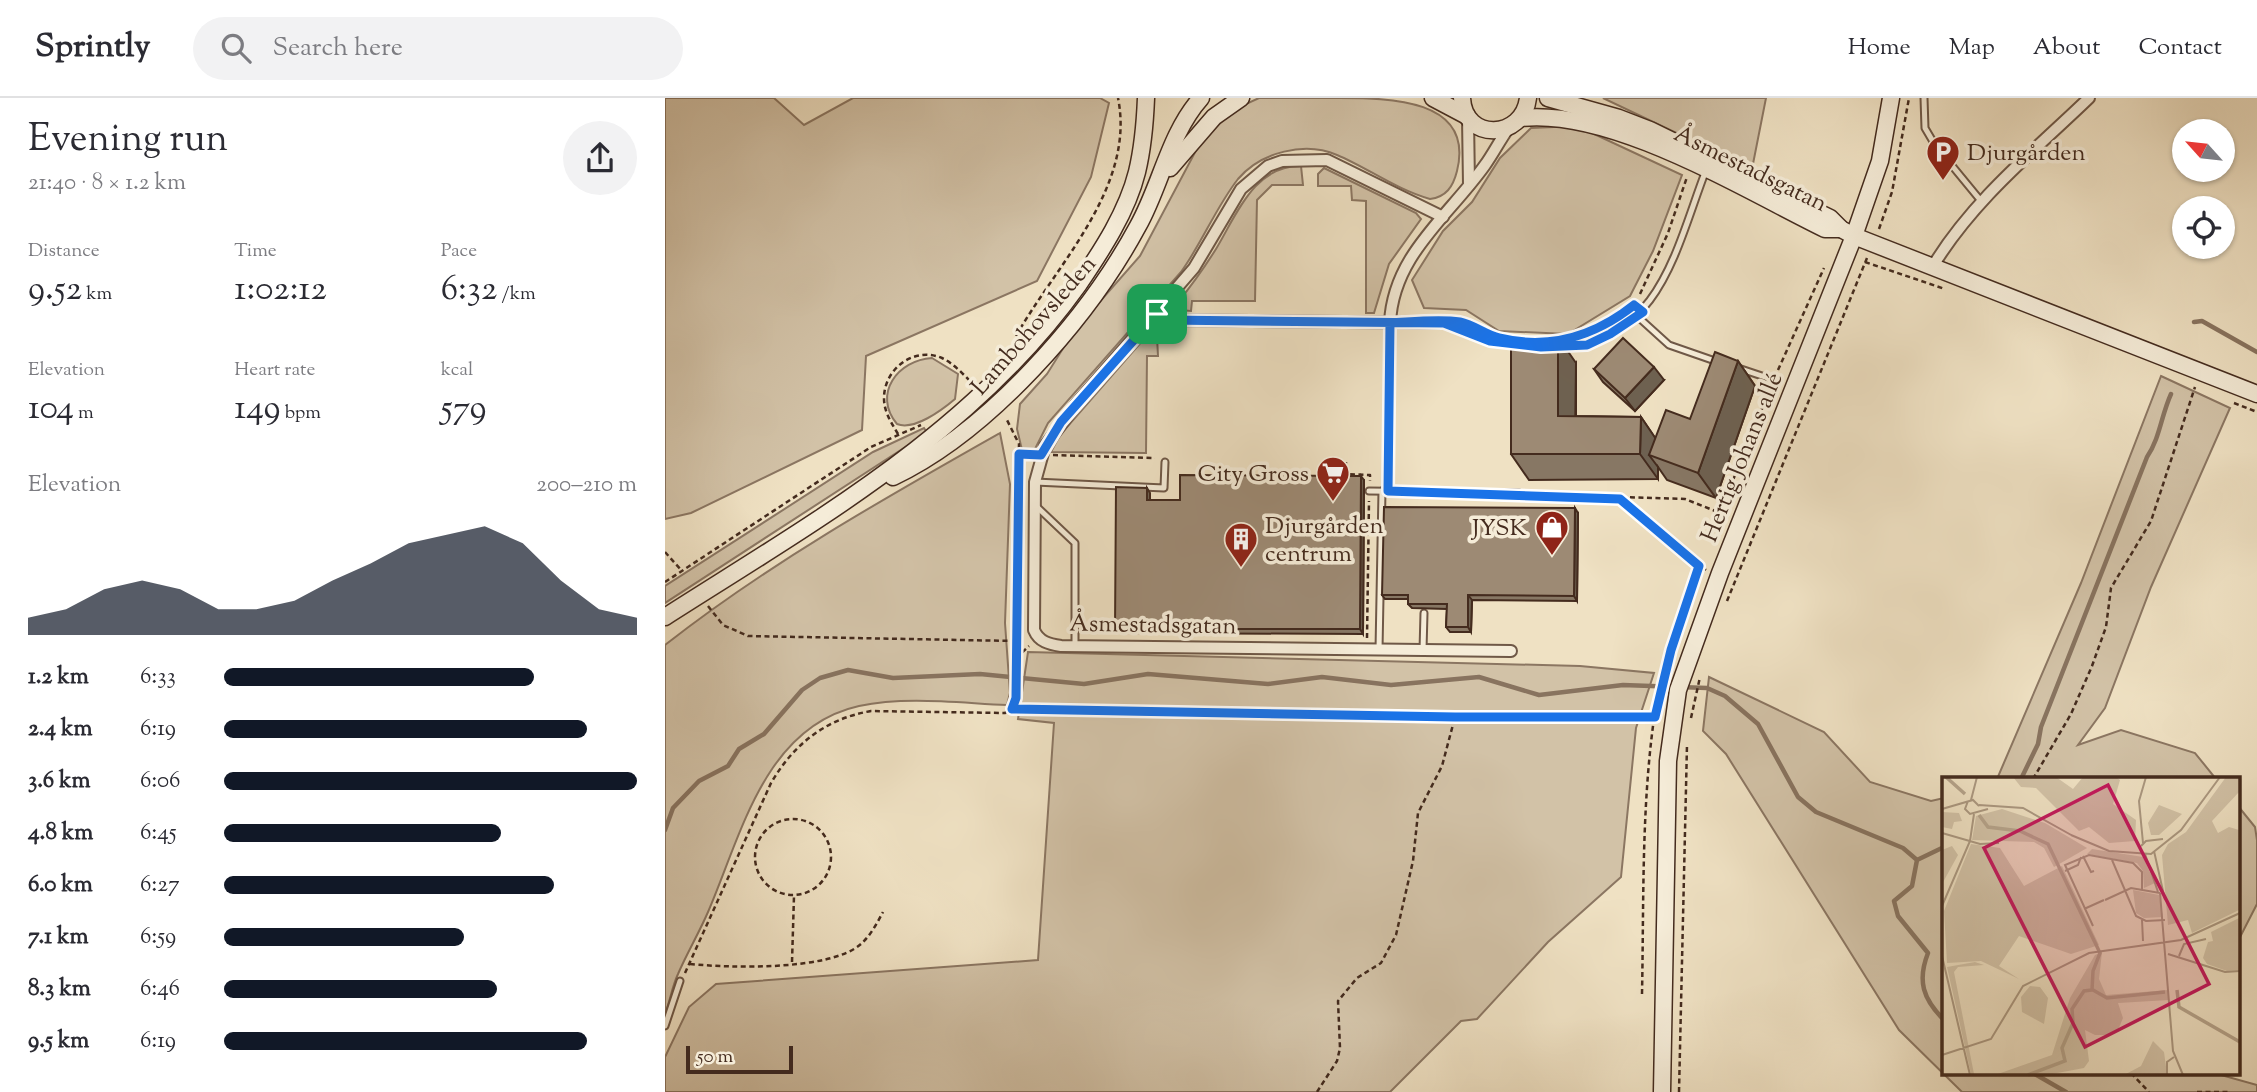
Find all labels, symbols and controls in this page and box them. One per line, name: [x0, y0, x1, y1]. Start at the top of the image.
search box: [193, 17, 683, 80]
text: Sprintly: [35, 24, 151, 72]
icon: search: [217, 29, 255, 67]
text: Search here: [273, 30, 403, 67]
text: Home: [1848, 31, 1911, 65]
text: Map: [1949, 31, 1995, 65]
text: About: [2033, 31, 2100, 65]
text: Contact: [2138, 31, 2222, 65]
text: Evening run: [28, 114, 228, 168]
street label: Åsmestadsgatan: [1668, 118, 1833, 222]
north arrow: [2172, 119, 2235, 182]
map controls: [2172, 119, 2235, 259]
button: share: [563, 121, 637, 195]
parking icon: Djurgården: [1924, 133, 1962, 182]
place label: Djurgården: [1967, 137, 2086, 171]
text: 21:40 · 8 × 1.2 km: [28, 167, 186, 200]
button: locate: [2172, 196, 2235, 259]
text: Distance: [28, 238, 100, 265]
text: Time: [234, 238, 277, 265]
text: Pace: [441, 238, 477, 265]
street label: Lambohovsleden: [964, 249, 1105, 404]
text: 9.52: [28, 265, 82, 316]
text: 1:02:12: [234, 265, 327, 316]
text: 6:32: [441, 265, 497, 316]
text: km: [82, 281, 112, 308]
text: /km: [497, 281, 536, 308]
pin: [1127, 284, 1187, 344]
icon: arrive: [1138, 295, 1176, 333]
text: Elevation: [28, 357, 105, 384]
text: Heart rate: [234, 357, 315, 384]
text: kcal: [441, 357, 473, 384]
street label: Hertig Johans allé: [1693, 368, 1792, 548]
text: 104: [28, 384, 74, 435]
text: 149: [234, 384, 281, 435]
text: 579: [441, 384, 487, 435]
text: m: [74, 400, 94, 427]
text: bpm: [281, 400, 321, 427]
supermarket icon: City Gross: [1314, 454, 1352, 503]
place label: City Gross: [1197, 458, 1309, 492]
text: Elevation: [28, 469, 121, 502]
text: 200–210 m: [536, 469, 637, 502]
shop icon: JYSK: [1533, 508, 1571, 557]
place label: Djurgården centrum: [1265, 510, 1384, 572]
place label: JYSK: [1470, 512, 1527, 546]
building icon: Djurgården centrum: [1222, 520, 1260, 569]
street label: Åsmestadsgatan: [1069, 608, 1237, 644]
text: 1.2 km: [28, 661, 89, 694]
text: 6:33: [140, 661, 176, 694]
text: 2.4 km: [28, 713, 93, 746]
text: 6:19: [140, 713, 176, 746]
text: 3.6 km: [28, 765, 91, 798]
text: 6:06: [140, 765, 181, 798]
inset map: [1942, 777, 2239, 1074]
text: 4.8 km: [28, 817, 93, 850]
text: 6:45: [140, 817, 177, 850]
text: 6.0 km: [28, 869, 93, 902]
text: 6:27: [140, 869, 179, 902]
text: 7.1 km: [28, 921, 89, 954]
text: 6:59: [140, 921, 176, 954]
text: 8.3 km: [28, 973, 91, 1006]
text: 6:46: [140, 973, 180, 1006]
text: 9.5 km: [28, 1025, 89, 1058]
text: 6:19: [140, 1025, 176, 1058]
scale bar: [686, 1043, 793, 1075]
text: 50 m: [697, 1044, 733, 1071]

